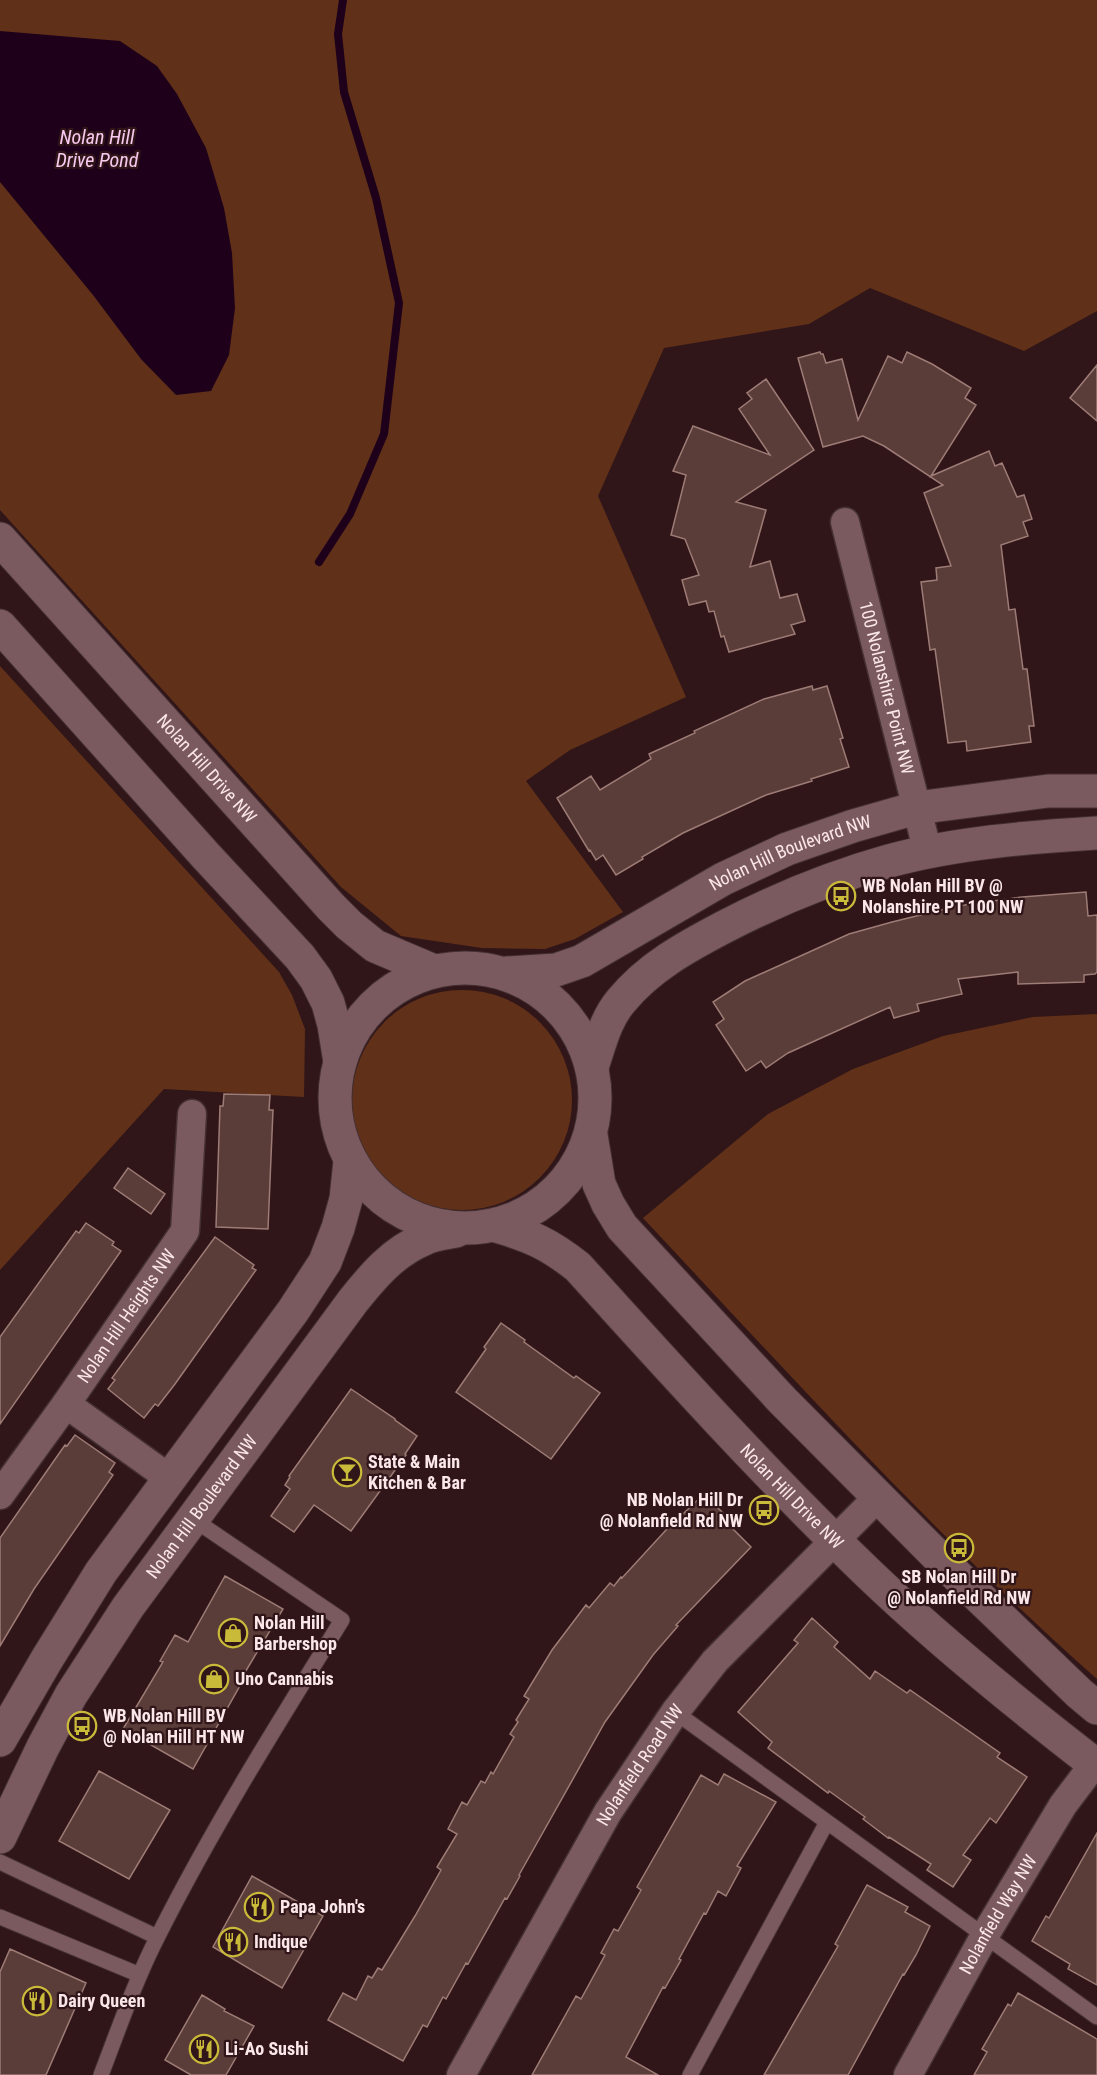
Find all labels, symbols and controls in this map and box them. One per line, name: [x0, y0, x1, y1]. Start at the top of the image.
water label: Nolan Hill Drive Pond: [56, 125, 139, 172]
street label: 100 Nolanshire Point NW: [855, 599, 919, 777]
street label: Nolan Hill Drive NW: [153, 710, 261, 827]
street label: Nolan Hill Boulevard NW: [705, 810, 874, 895]
place label: WB Nolan Hill BV @ Nolanshire PT 100 NW: [862, 875, 1024, 917]
bus stop icon: WB Nolan Hill BV @ Nolanshire PT 100 NW: [825, 880, 857, 912]
street label: Nolan Hill Heights NW: [73, 1245, 179, 1387]
street label: Nolan Hill Boulevard NW: [142, 1430, 261, 1582]
street label: Nolan Hill Drive NW: [736, 1439, 848, 1553]
place label: State & Main Kitchen & Bar: [368, 1451, 466, 1493]
bar icon: State & Main Kitchen & Bar: [331, 1456, 363, 1488]
place label: NB Nolan Hill Dr @ Nolanfield Rd NW: [600, 1489, 744, 1531]
bus stop icon: NB Nolan Hill Dr @ Nolanfield Rd NW: [748, 1494, 780, 1526]
bus stop icon: SB Nolan Hill Dr @ Nolanfield Rd NW: [943, 1532, 975, 1564]
place label: SB Nolan Hill Dr @ Nolanfield Rd NW: [887, 1566, 1031, 1608]
place label: Nolan Hill Barbershop: [254, 1612, 337, 1654]
shop icon: Nolan Hill Barbershop: [217, 1617, 249, 1649]
shop icon: Uno Cannabis: [198, 1663, 230, 1695]
place label: Uno Cannabis: [235, 1668, 334, 1689]
street label: Nolanfield Road NW: [592, 1699, 687, 1829]
place label: WB Nolan Hill BV @ Nolan Hill HT NW: [103, 1705, 245, 1747]
bus stop icon: WB Nolan Hill BV @ Nolan Hill HT NW: [66, 1710, 98, 1742]
street label: Nolanfield Way NW: [955, 1851, 1041, 1978]
restaurant icon: Papa John's: [243, 1891, 275, 1923]
place label: Papa John's: [280, 1896, 365, 1917]
restaurant icon: Indique: [217, 1926, 249, 1958]
place label: Indique: [254, 1931, 308, 1952]
restaurant icon: Dairy Queen: [21, 1985, 53, 2017]
place label: Dairy Queen: [58, 1990, 145, 2011]
restaurant icon: Li-Ao Sushi: [188, 2033, 220, 2065]
place label: Li-Ao Sushi: [225, 2038, 309, 2059]

